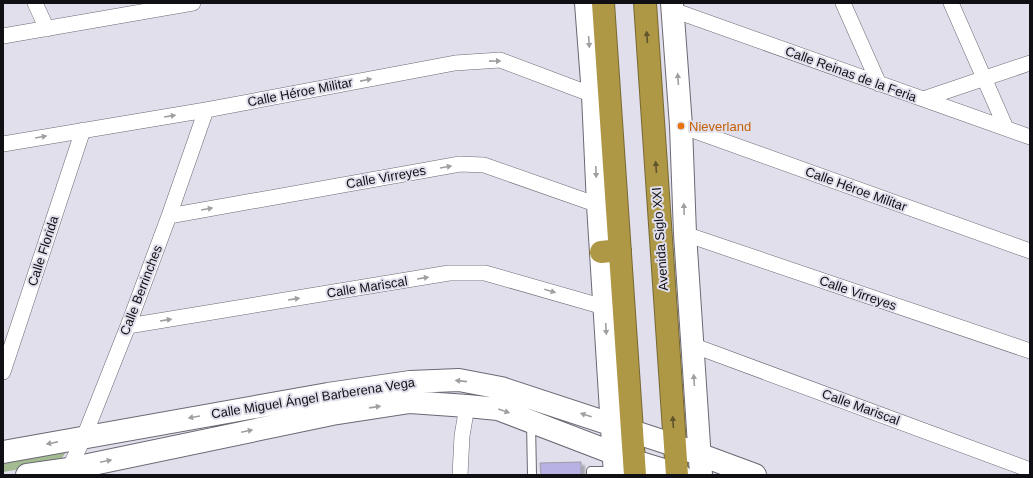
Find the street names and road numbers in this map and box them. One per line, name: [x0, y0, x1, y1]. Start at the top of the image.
street label: Calle Reinas de la Feria: [783, 43, 919, 105]
street label: Calle Héroe Militar: [246, 74, 355, 110]
street label: Calle Virreyes: [345, 163, 428, 191]
street label: Calle Héroe Militar: [803, 164, 909, 215]
street label: Avenida Siglo XXI: [649, 187, 671, 291]
street label: Calle Florida: [25, 213, 62, 288]
street label: Calle Berrinches: [117, 242, 165, 337]
street label: Calle Mariscal: [326, 273, 409, 301]
street label: Calle Virreyes: [817, 273, 899, 313]
street label: Calle Miguel Ángel Barberena Vega: [210, 374, 417, 422]
street label: Calle Mariscal: [820, 386, 902, 428]

